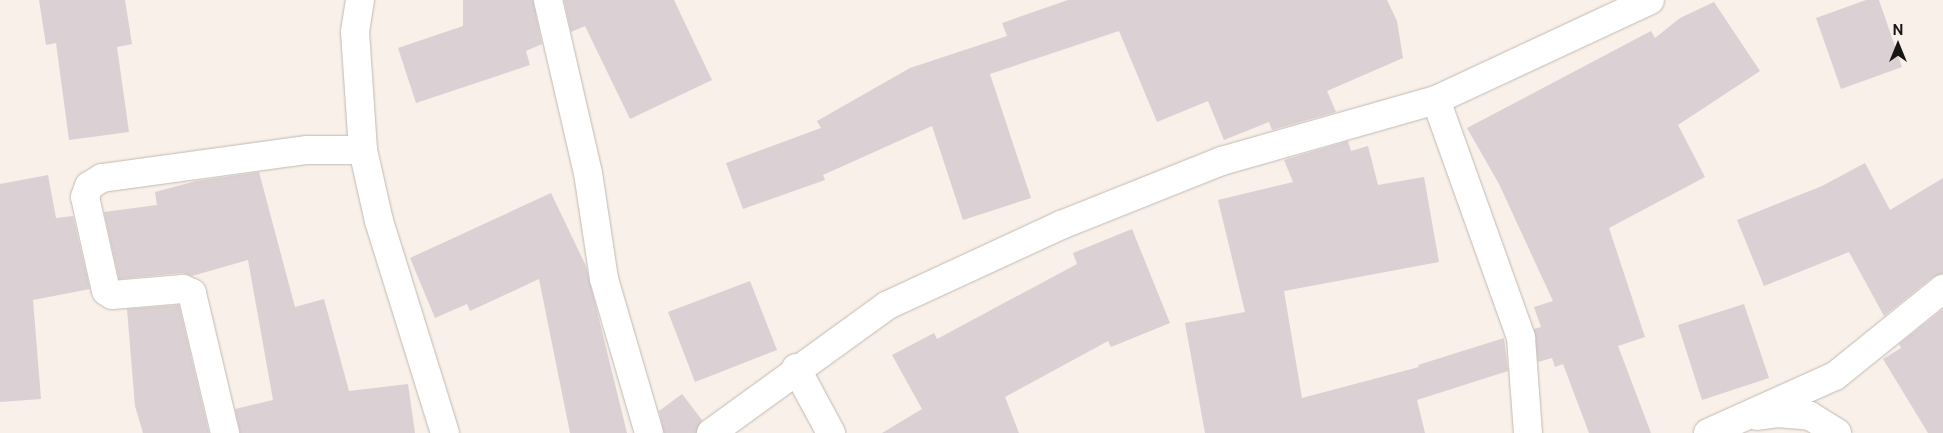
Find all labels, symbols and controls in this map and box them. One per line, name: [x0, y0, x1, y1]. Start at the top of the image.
north arrow: [1873, 20, 1923, 70]
text: N: [1893, 22, 1903, 38]

